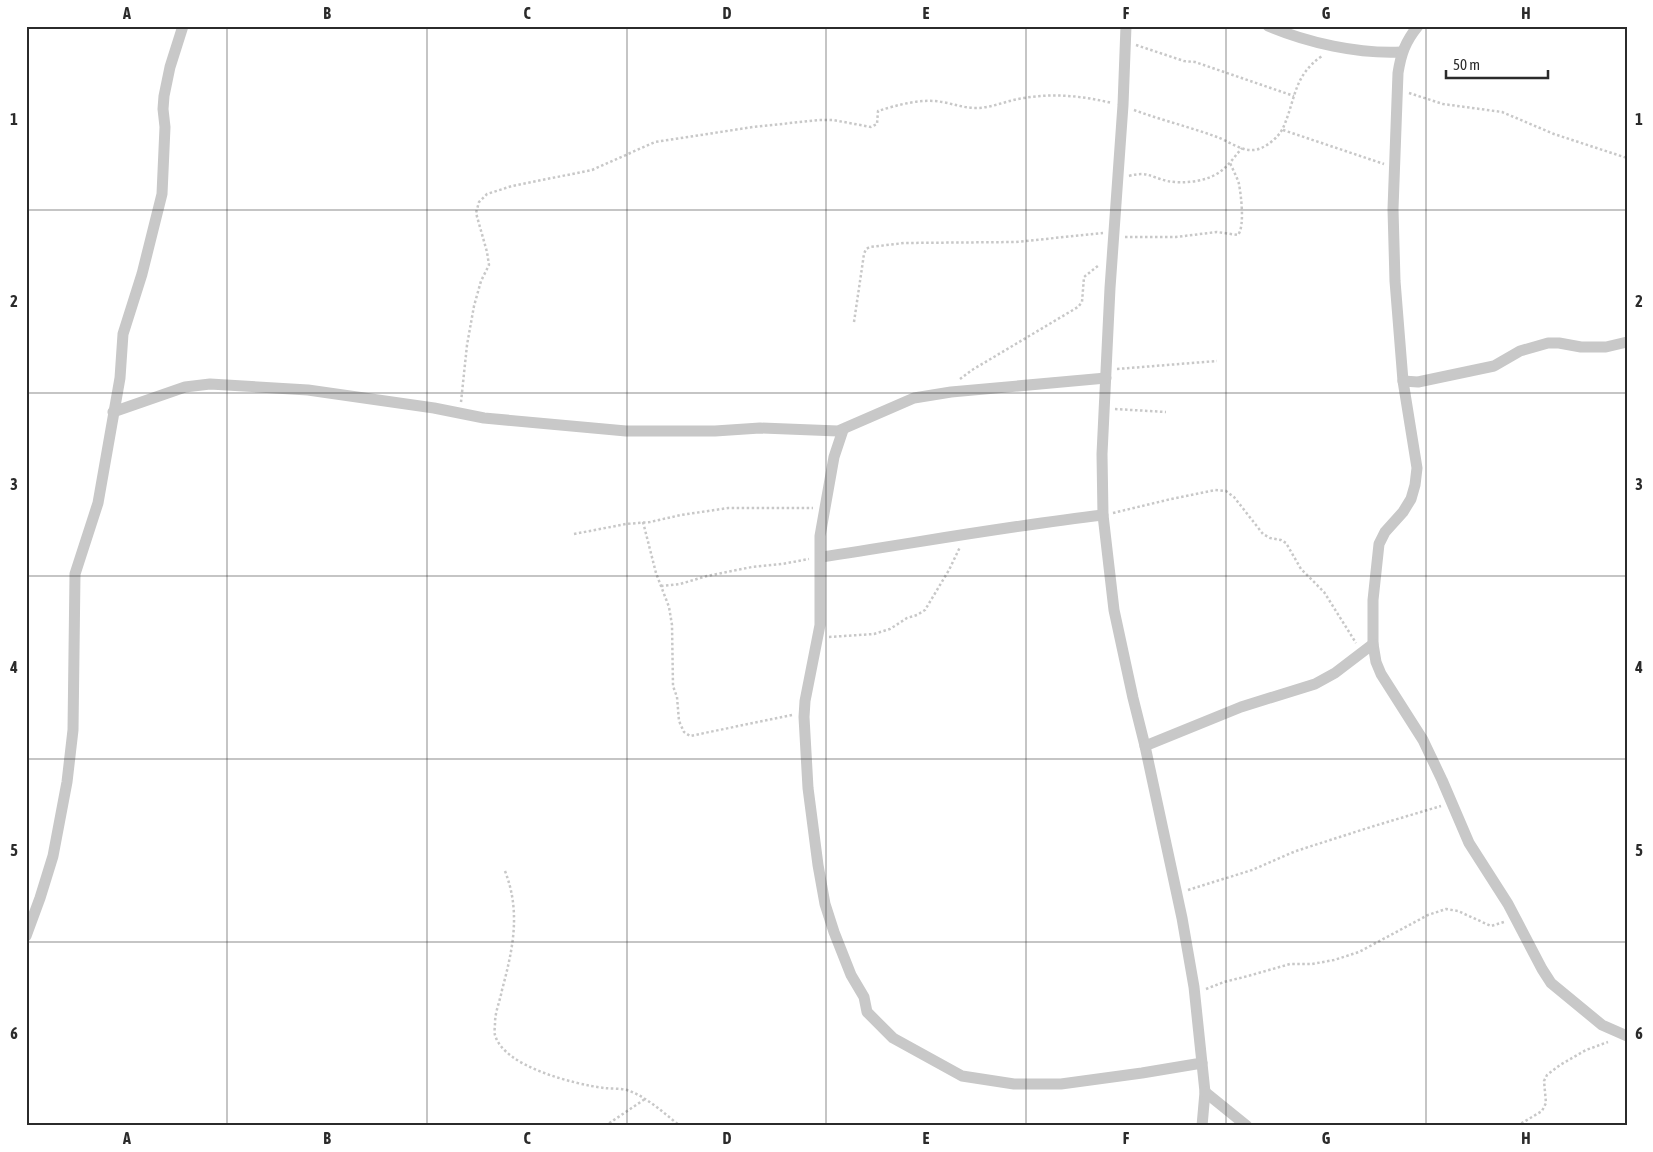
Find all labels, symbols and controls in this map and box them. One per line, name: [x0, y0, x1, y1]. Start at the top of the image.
text: A: [122, 4, 131, 22]
text: B: [323, 4, 331, 22]
text: C: [523, 4, 531, 22]
text: D: [723, 4, 732, 22]
text: E: [923, 4, 930, 22]
text: F: [1123, 4, 1130, 22]
text: G: [1322, 4, 1331, 22]
text: H: [1521, 4, 1531, 22]
scale bar: [1446, 48, 1548, 80]
text: 50 m: [1453, 56, 1480, 73]
text: 1: [10, 110, 18, 128]
text: 1: [1635, 110, 1643, 128]
text: 2: [10, 292, 18, 310]
text: 2: [1635, 292, 1643, 310]
text: 3: [10, 475, 18, 493]
text: 3: [1635, 475, 1643, 493]
text: 4: [9, 658, 18, 676]
text: 4: [1634, 658, 1643, 676]
text: 5: [10, 841, 18, 859]
text: 5: [1635, 841, 1643, 859]
text: 6: [10, 1024, 18, 1042]
text: 6: [1635, 1024, 1643, 1042]
text: A: [122, 1129, 131, 1147]
text: B: [323, 1129, 331, 1147]
text: C: [523, 1129, 531, 1147]
text: D: [723, 1129, 732, 1147]
text: E: [923, 1129, 930, 1147]
text: F: [1123, 1129, 1130, 1147]
text: G: [1322, 1129, 1331, 1147]
text: H: [1521, 1129, 1531, 1147]

